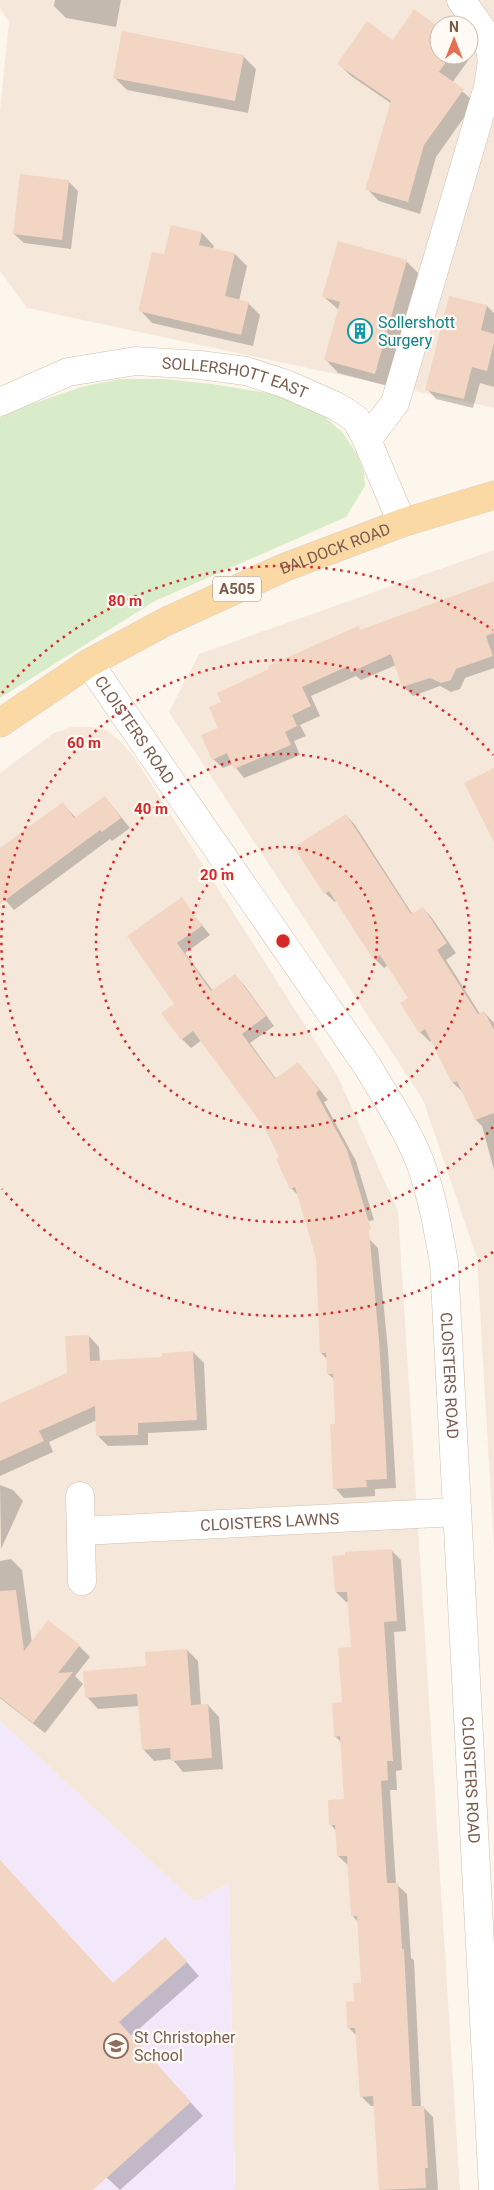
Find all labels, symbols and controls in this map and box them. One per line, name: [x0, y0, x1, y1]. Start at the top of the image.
north arrow: [429, 15, 479, 65]
text: N: [449, 19, 459, 35]
place label: Sollershott Surgery: [378, 313, 455, 350]
building icon: Sollershott Surgery: [347, 318, 373, 344]
street label: SOLLERSHOTT EAST: [161, 354, 311, 403]
street label: BALDOCK ROAD: [277, 519, 393, 578]
road number: A505: [213, 576, 261, 602]
text: 80 m: [108, 592, 142, 610]
street label: CLOISTERS ROAD: [91, 672, 179, 788]
text: 60 m: [67, 734, 101, 752]
text: 40 m: [134, 800, 168, 818]
text: 20 m: [200, 866, 234, 884]
centre of rings: [274, 932, 292, 950]
street label: CLOISTERS ROAD: [437, 1312, 462, 1439]
street label: CLOISTERS LAWNS: [200, 1509, 340, 1535]
street label: CLOISTERS ROAD: [458, 1716, 484, 1844]
place label: St Christopher School: [134, 2028, 236, 2065]
school or university icon: St Christopher School: [103, 2033, 129, 2059]

